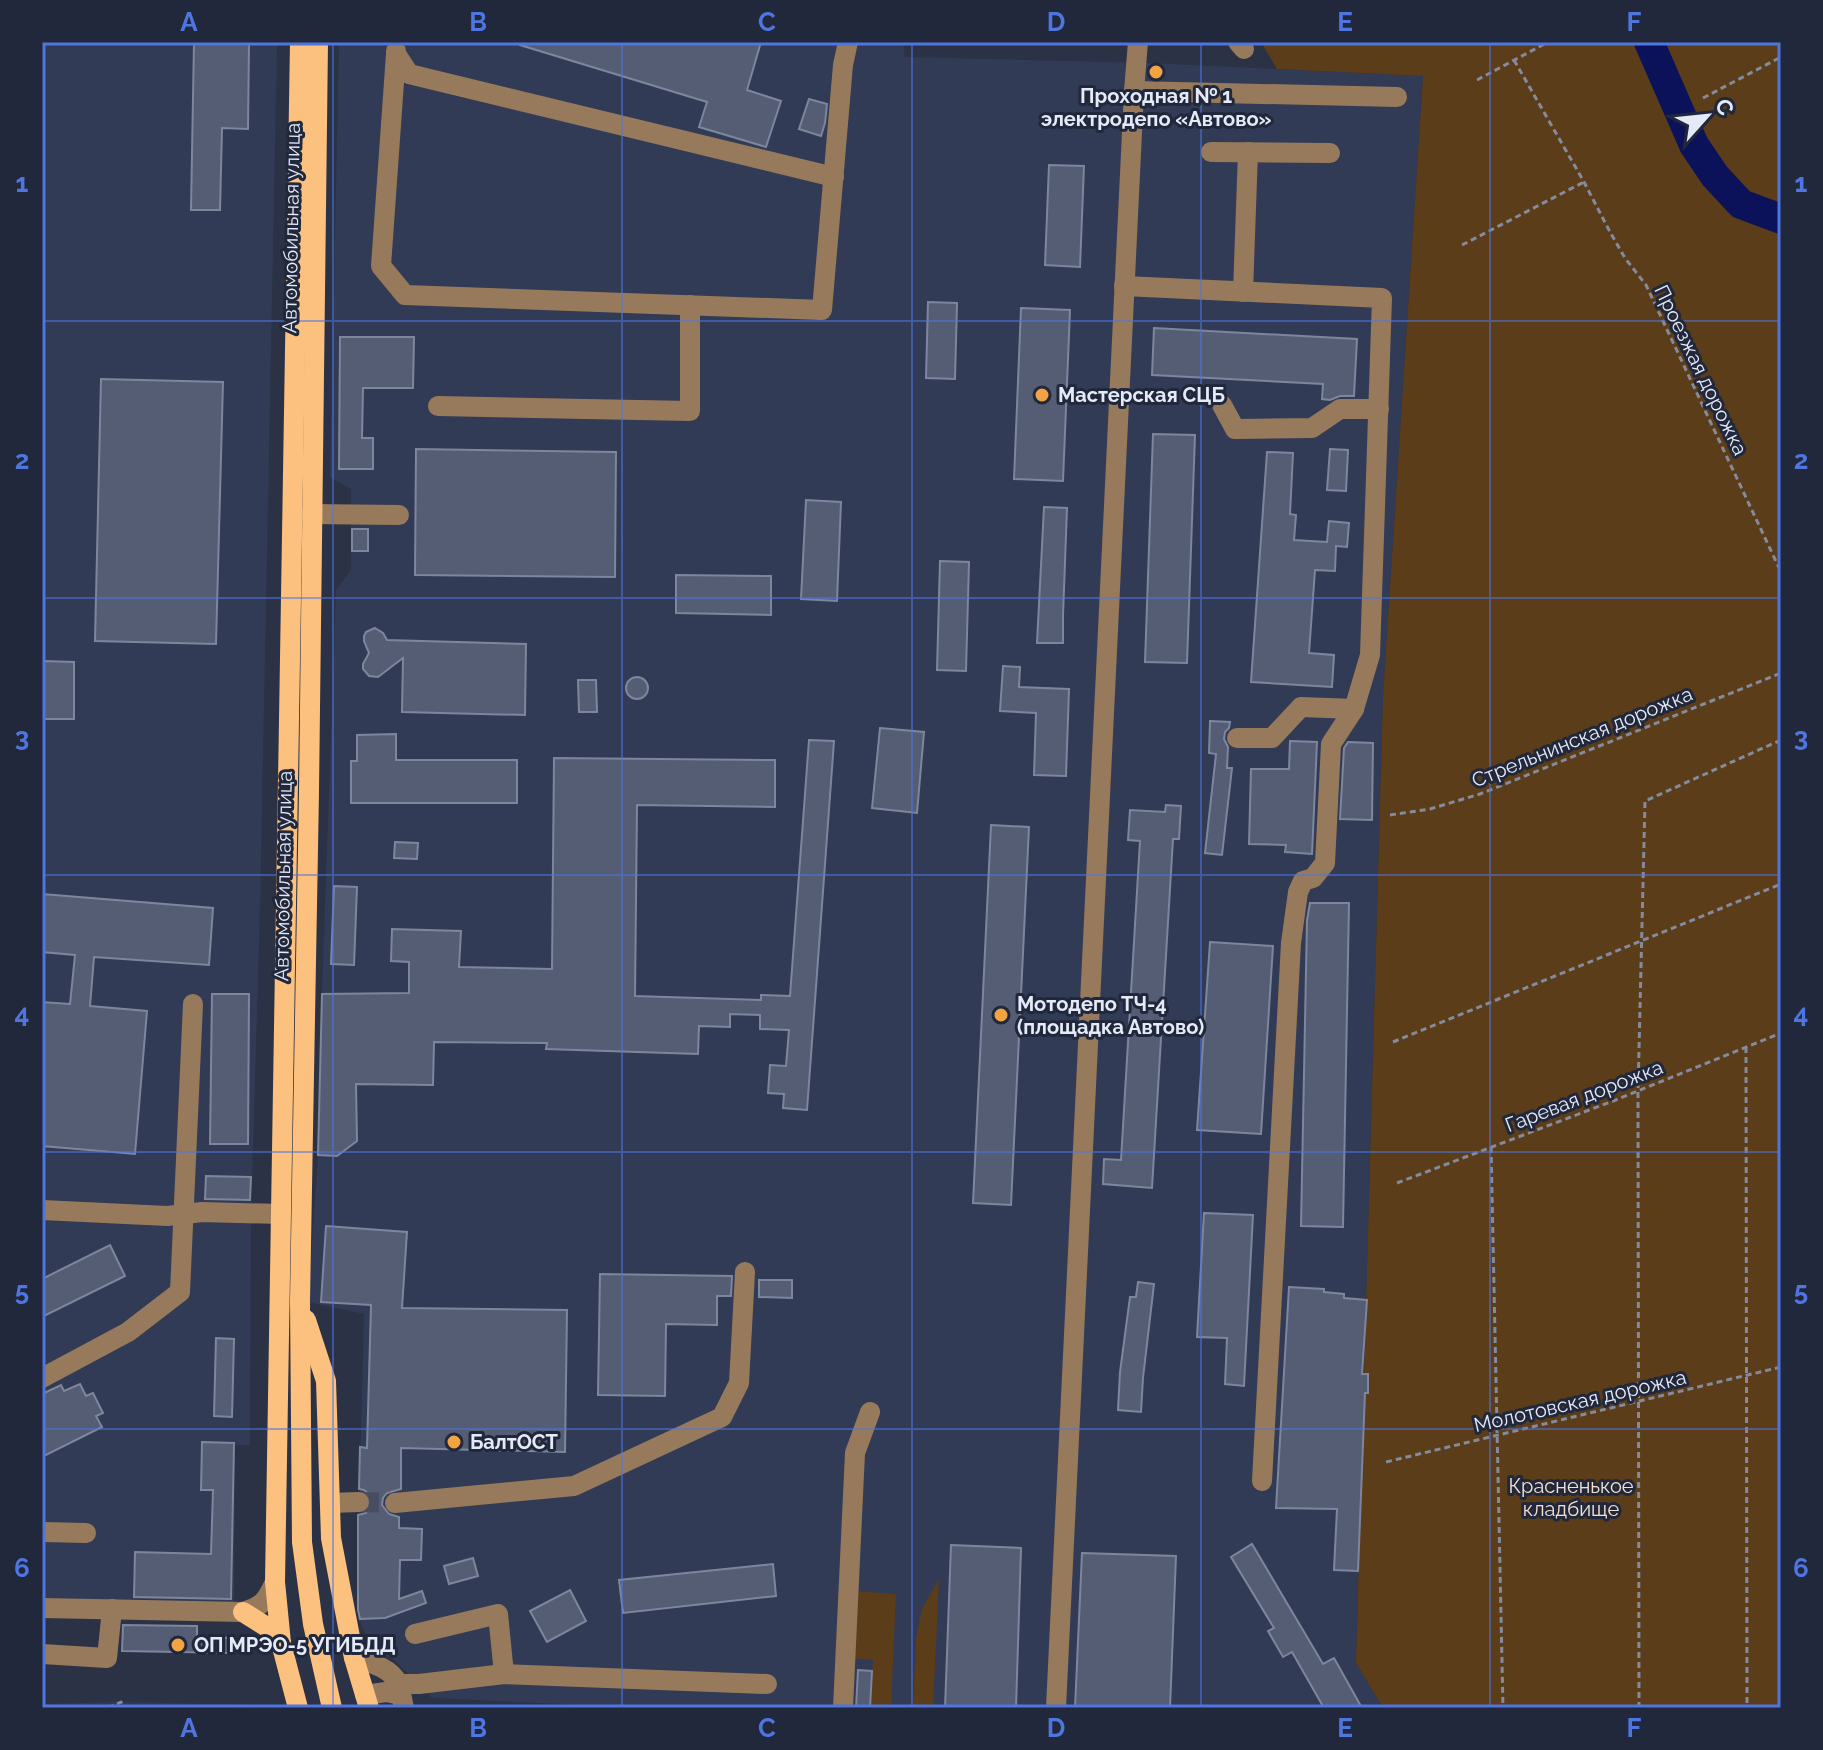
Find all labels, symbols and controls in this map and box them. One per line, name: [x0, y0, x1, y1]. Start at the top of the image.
text: A: [180, 7, 198, 37]
text: B: [469, 7, 487, 37]
text: C: [758, 7, 776, 37]
text: D: [1047, 7, 1065, 37]
text: E: [1337, 7, 1353, 37]
text: F: [1627, 7, 1642, 37]
marker: Проходная № 1 электродепо «Автово»: [1147, 63, 1165, 81]
north arrow: [1667, 76, 1747, 156]
place label: Проходная № 1 электродепо «Автово»: [1040, 84, 1272, 131]
text: С: [1710, 94, 1740, 120]
street label: Автомобильная улица: [277, 122, 305, 334]
text: 1: [16, 168, 29, 198]
text: 1: [1795, 168, 1808, 198]
street label: Проезжая дорожка: [1649, 281, 1753, 459]
place label: Мастерская СЦБ: [1058, 383, 1225, 407]
marker: Мастерская СЦБ: [1033, 386, 1051, 404]
text: 2: [15, 445, 29, 475]
text: 2: [1794, 445, 1808, 475]
street label: Стрельнинская дорожка: [1468, 682, 1696, 792]
text: 3: [15, 722, 29, 752]
text: 3: [1794, 722, 1808, 752]
street label: Автомобильная улица: [269, 770, 297, 982]
place label: Мотодепо ТЧ-4 (площадка Автово): [1017, 992, 1204, 1039]
text: 4: [15, 999, 29, 1029]
text: 4: [1794, 999, 1808, 1029]
marker: Мотодепо ТЧ-4 (площадка Автово): [992, 1006, 1010, 1024]
street label: Гаревая дорожка: [1502, 1055, 1666, 1137]
text: 5: [15, 1276, 29, 1306]
text: 5: [1794, 1276, 1808, 1306]
street label: Молотовская дорожка: [1471, 1365, 1689, 1437]
place label: БалтОСТ: [470, 1430, 559, 1454]
marker: БалтОСТ: [445, 1433, 463, 1451]
park label: Красненькое кладбище: [1508, 1474, 1634, 1521]
text: 6: [14, 1553, 30, 1583]
text: 6: [1793, 1553, 1809, 1583]
place label: ОП МРЭО-5 УГИБДД: [194, 1633, 396, 1657]
marker: ОП МРЭО-5 УГИБДД: [169, 1636, 187, 1654]
text: A: [180, 1713, 198, 1743]
text: B: [469, 1713, 487, 1743]
text: C: [758, 1713, 776, 1743]
text: D: [1047, 1713, 1065, 1743]
text: E: [1337, 1713, 1353, 1743]
text: F: [1627, 1713, 1642, 1743]

